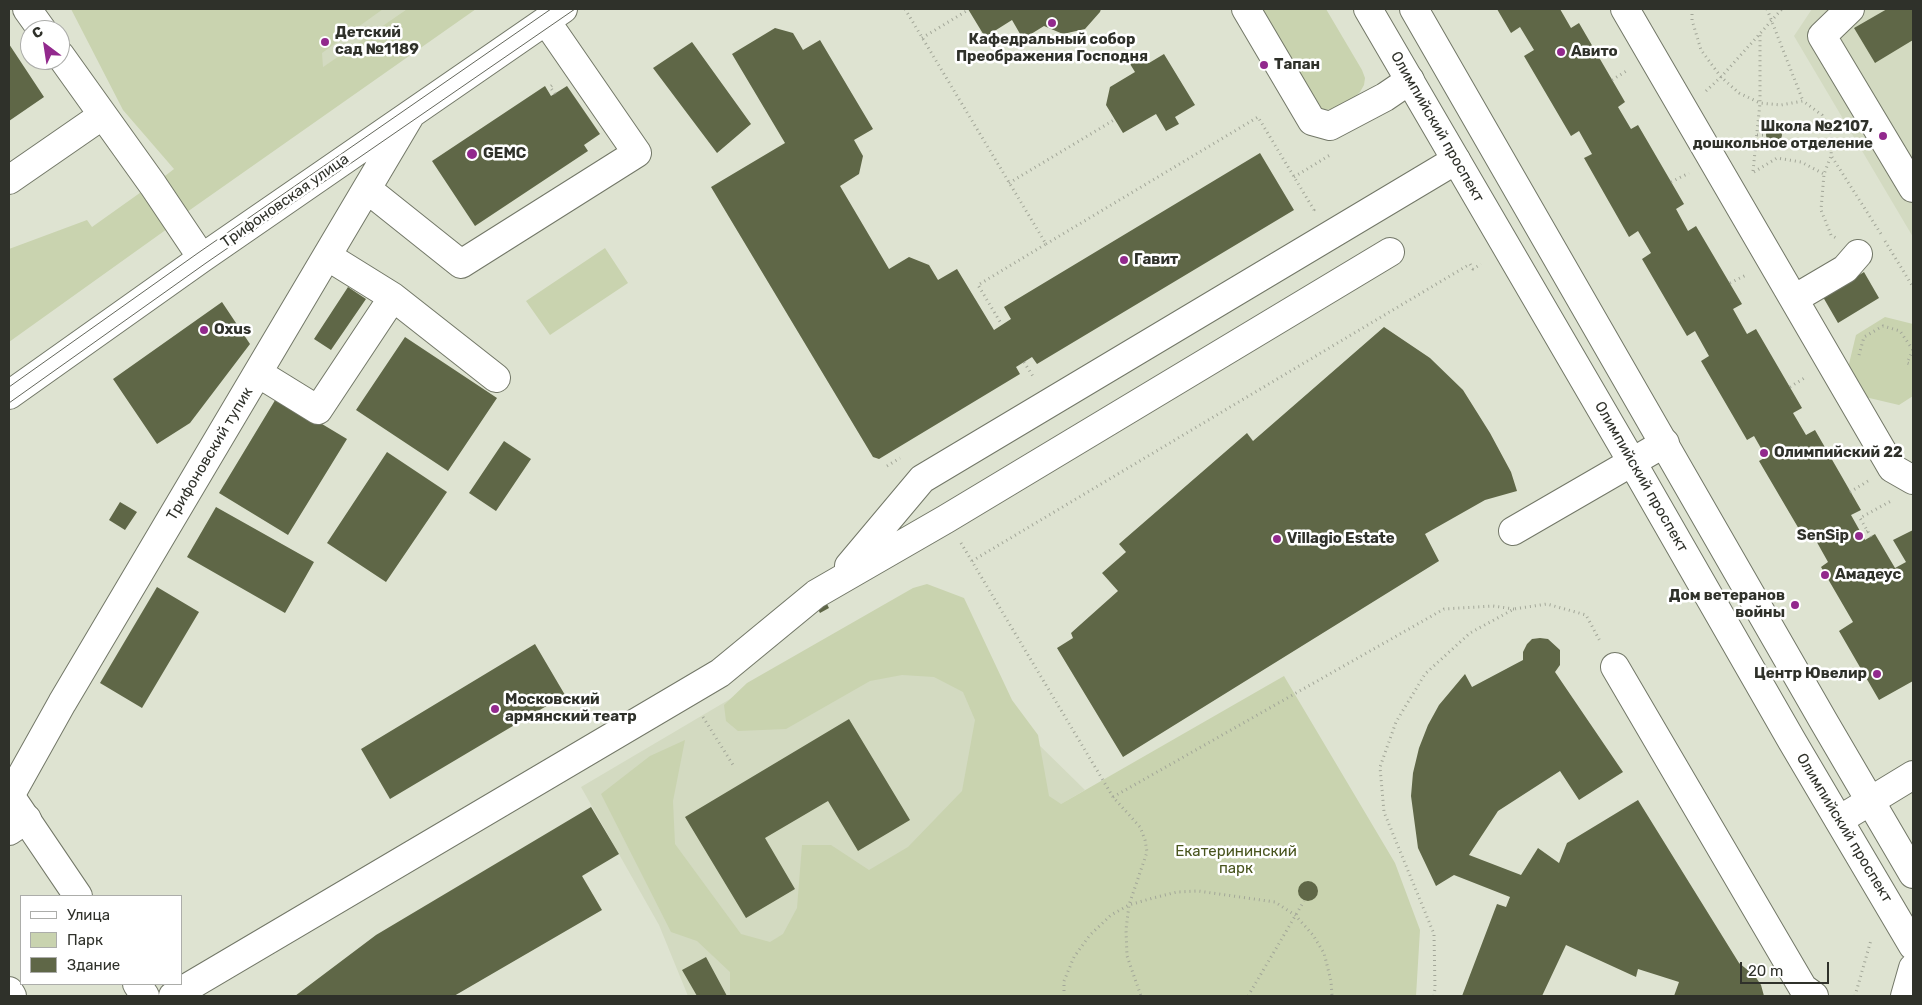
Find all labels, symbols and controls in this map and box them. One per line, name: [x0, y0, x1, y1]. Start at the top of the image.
marker: Кафедральный собор Преображения Господня: [1046, 17, 1058, 29]
north arrow: [20, 20, 70, 70]
text: С: [29, 23, 46, 42]
place label: Детский сад №1189: [335, 24, 419, 59]
place label: Кафедральный собор Преображения Господня: [956, 31, 1148, 66]
marker: Детский сад №1189: [319, 36, 331, 48]
place label: Авито: [1571, 43, 1618, 61]
marker: Авито: [1555, 46, 1567, 58]
street label: Олимпийский проспект: [1386, 48, 1488, 206]
place label: Тапан: [1274, 56, 1320, 74]
marker: Тапан: [1258, 59, 1270, 71]
place label: Школа №2107, дошкольное отделение: [1693, 118, 1873, 153]
marker: Школа №2107, дошкольное отделение: [1877, 130, 1889, 142]
place label: GEMC: [483, 145, 526, 163]
marker: GEMC: [465, 147, 479, 161]
street label: Трифоновская улица: [218, 150, 352, 252]
place label: Гавит: [1134, 251, 1178, 269]
marker: Гавит: [1118, 254, 1130, 266]
place label: Oxus: [214, 321, 251, 339]
marker: Oxus: [198, 324, 210, 336]
street label: Трифоновский тупик: [163, 384, 257, 524]
street label: Олимпийский проспект: [1590, 398, 1692, 556]
place label: Олимпийский 22: [1774, 444, 1903, 462]
marker: Олимпийский 22: [1758, 447, 1770, 459]
place label: SenSip: [1797, 527, 1849, 545]
place label: Villagio Estate: [1287, 530, 1395, 548]
marker: SenSip: [1853, 530, 1865, 542]
marker: Villagio Estate: [1271, 533, 1283, 545]
place label: Амадеус: [1835, 566, 1901, 584]
marker: Амадеус: [1819, 569, 1831, 581]
place label: Дом ветеранов войны: [1669, 587, 1785, 622]
marker: Дом ветеранов войны: [1789, 599, 1801, 611]
place label: Центр Ювелир: [1754, 665, 1867, 683]
marker: Центр Ювелир: [1871, 668, 1883, 680]
place label: Московский армянский театр: [505, 691, 637, 726]
marker: Московский армянский театр: [489, 703, 501, 715]
street label: Олимпийский проспект: [1792, 750, 1896, 906]
park label: Екатерининский парк: [1175, 843, 1297, 878]
legend: [20, 895, 182, 985]
text: Улица: [67, 906, 110, 924]
text: Парк: [67, 931, 103, 949]
scale bar: [1742, 952, 1831, 984]
text: Здание: [67, 956, 120, 974]
text: 20 m: [1748, 962, 1783, 980]

